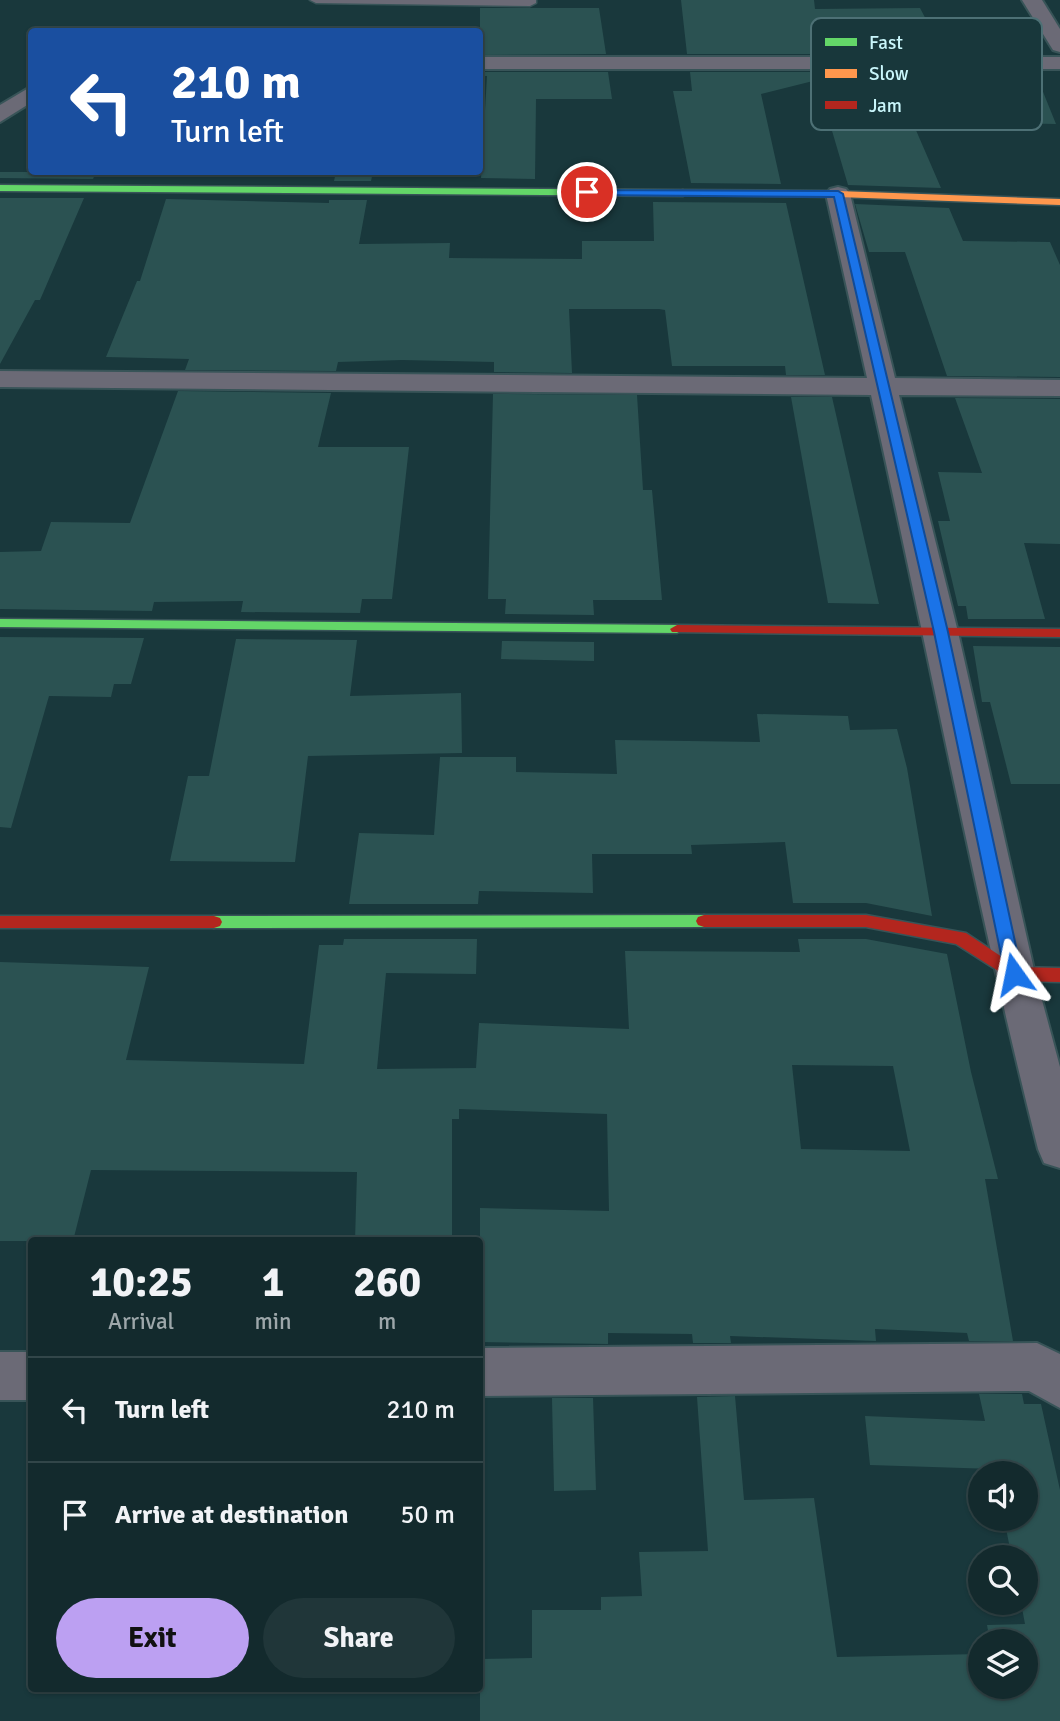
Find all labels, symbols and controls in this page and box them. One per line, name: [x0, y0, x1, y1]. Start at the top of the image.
legend: [811, 18, 1042, 130]
text: Fast: [869, 31, 903, 55]
text: 210 m: [171, 52, 301, 112]
icon: left: [56, 56, 147, 147]
text: Slow: [869, 62, 909, 86]
text: Jam: [869, 94, 902, 118]
text: Turn left: [171, 112, 284, 151]
pin: [557, 162, 617, 222]
icon: arrive: [568, 173, 606, 211]
position arrow: [977, 937, 1051, 1011]
text: 10:25: [90, 1257, 193, 1308]
text: 1: [262, 1257, 284, 1308]
text: 260: [353, 1257, 421, 1308]
text: Arrival: [108, 1307, 174, 1336]
text: min: [254, 1307, 292, 1336]
text: m: [378, 1307, 396, 1336]
icon: left: [56, 1391, 94, 1429]
text: Turn left: [115, 1394, 209, 1426]
text: 210 m: [386, 1394, 455, 1426]
map controls: [968, 1461, 1038, 1699]
button: sound: [968, 1461, 1038, 1531]
icon: arrive: [56, 1496, 94, 1534]
text: Arrive at destination: [115, 1499, 348, 1531]
text: 50 m: [400, 1499, 455, 1531]
button: search: [968, 1545, 1038, 1615]
button: Exit: [56, 1598, 249, 1678]
button: Share: [263, 1598, 455, 1678]
button: layers: [968, 1629, 1038, 1699]

